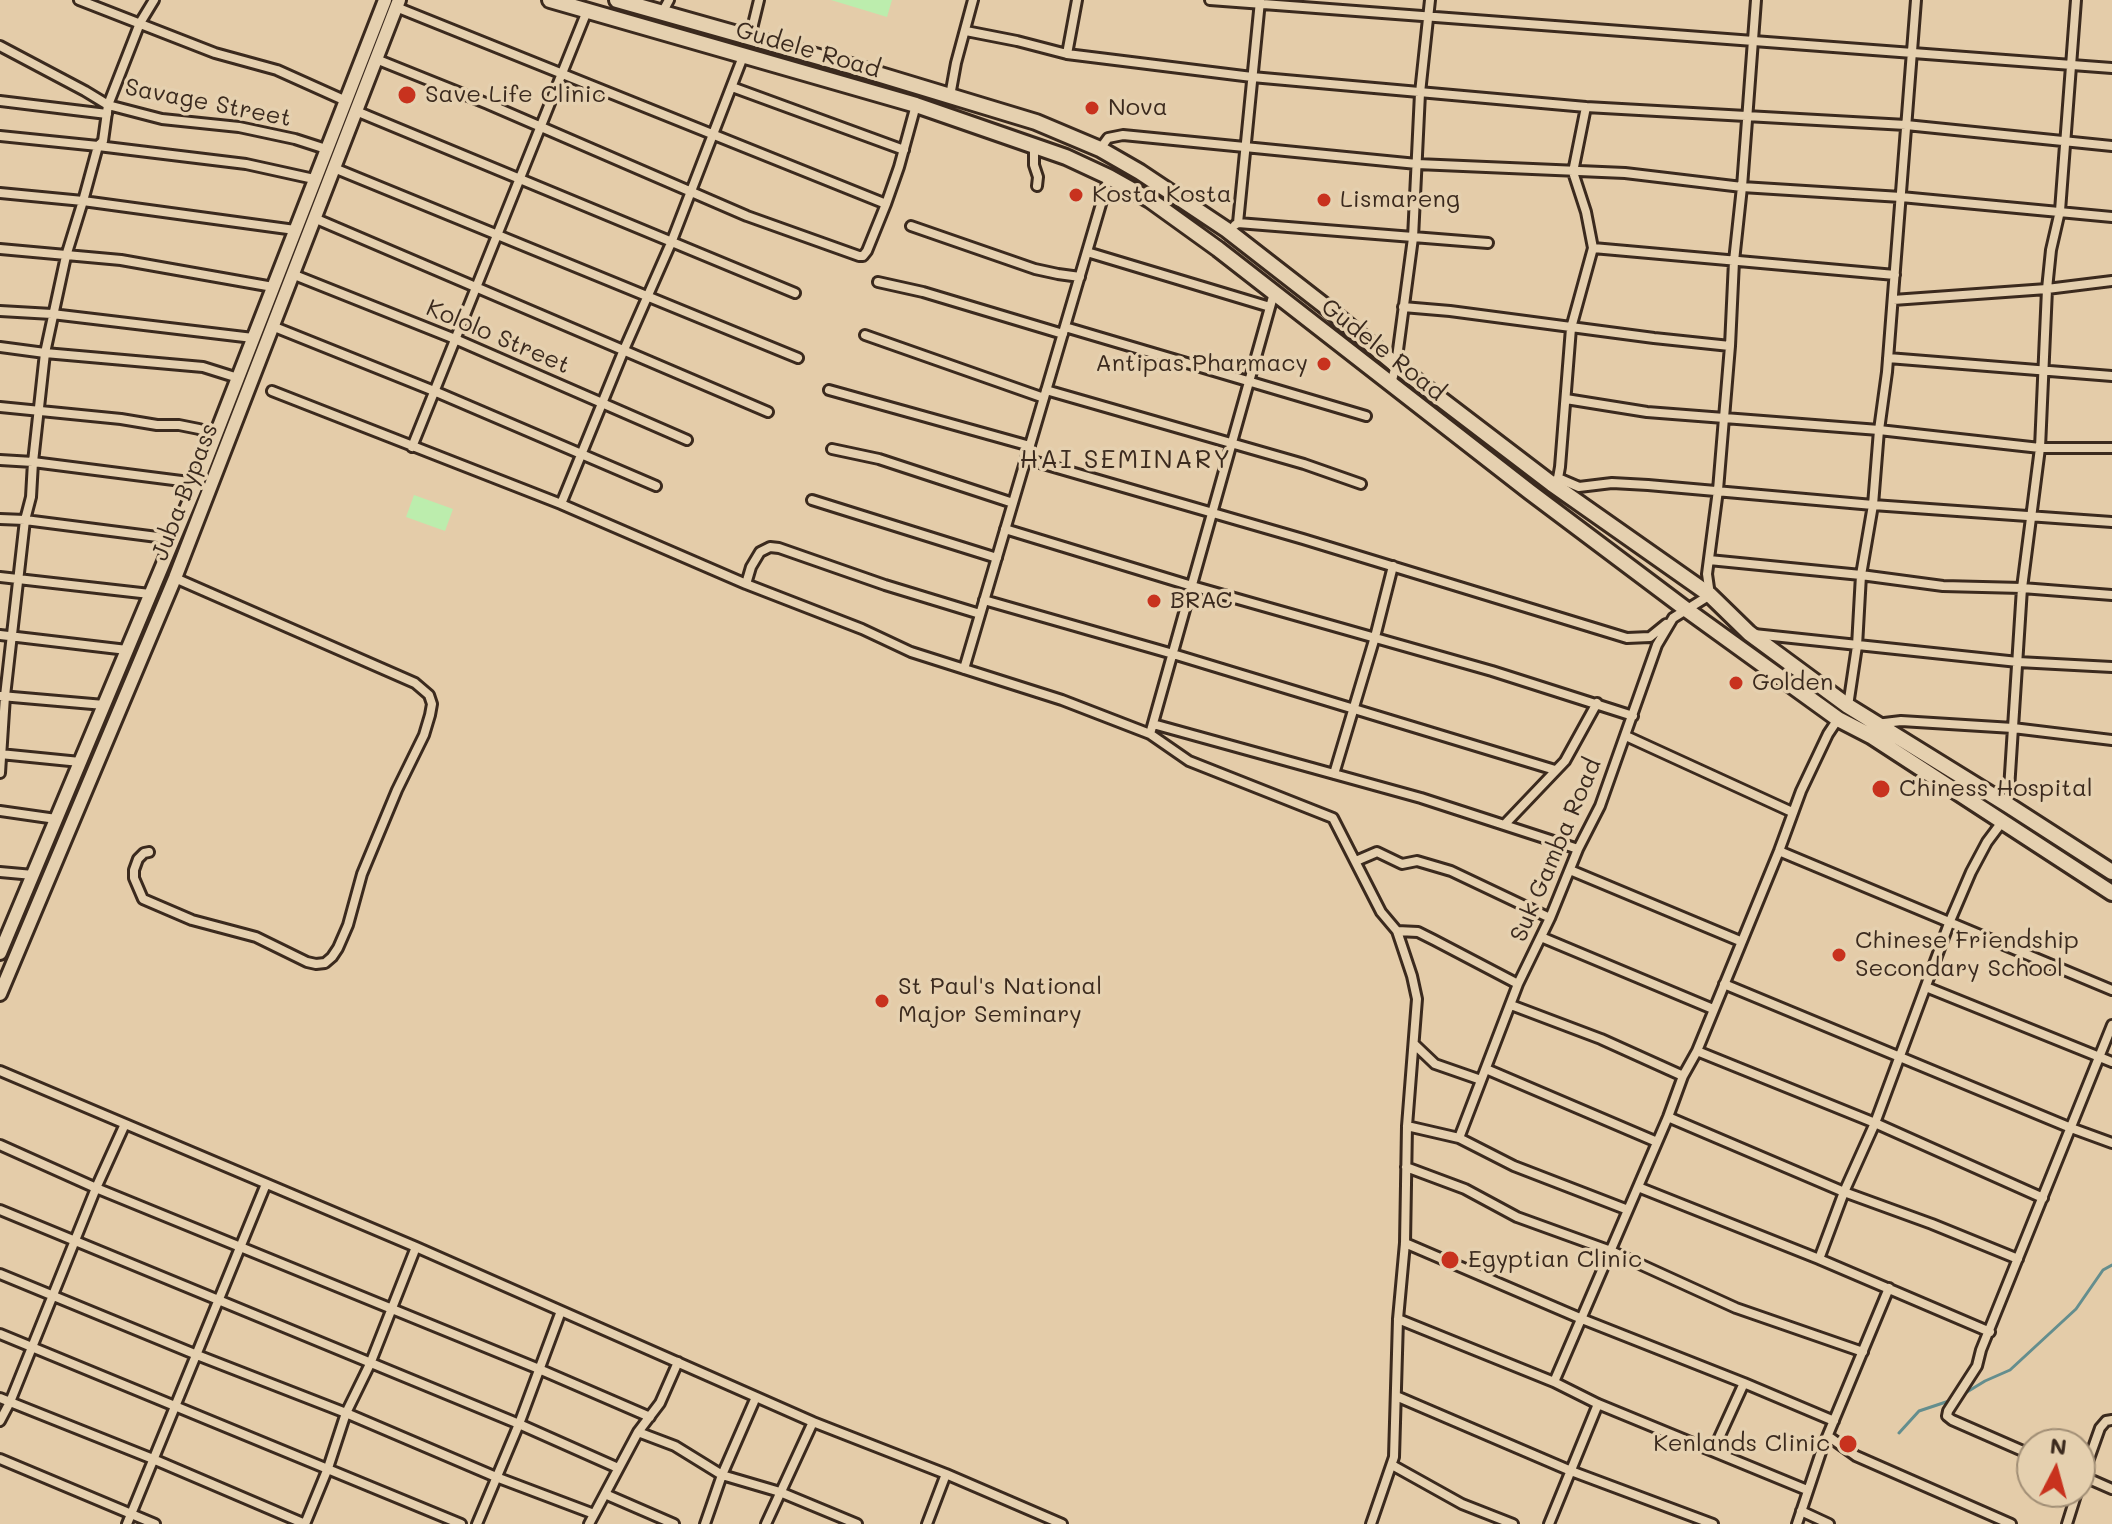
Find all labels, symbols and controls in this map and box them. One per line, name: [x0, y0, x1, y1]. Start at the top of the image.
street label: Gudele Road: [732, 16, 884, 84]
street label: Savage Street: [122, 73, 294, 133]
place label: Save Life Clinic: [425, 81, 606, 109]
marker: Save Life Clinic: [396, 84, 418, 106]
place label: Nova: [1108, 94, 1168, 122]
marker: Nova: [1083, 99, 1101, 117]
place label: Kosta Kosta: [1092, 181, 1232, 209]
marker: Kosta Kosta: [1067, 186, 1085, 204]
place label: Lismareng: [1340, 186, 1460, 214]
marker: Lismareng: [1315, 191, 1333, 209]
street label: Gudele Road: [1315, 293, 1451, 407]
street label: Kololo Street: [422, 294, 574, 380]
place label: Antipas Pharmacy: [1095, 350, 1308, 378]
marker: Antipas Pharmacy: [1315, 355, 1333, 373]
street label: Juba Bypass: [146, 419, 224, 565]
district label: HAI SEMINARY: [1020, 444, 1232, 476]
place label: BRAC: [1170, 587, 1233, 615]
marker: BRAC: [1145, 592, 1163, 610]
place label: Golden: [1752, 669, 1833, 697]
marker: Golden: [1727, 674, 1745, 692]
street label: Suk Gamba Road: [1504, 754, 1608, 946]
place label: Chiness Hospital: [1899, 775, 2093, 803]
marker: Chiness Hospital: [1870, 778, 1892, 800]
place label: Chinese Friendship Secondary School: [1855, 927, 2079, 983]
marker: Chinese Friendship Secondary School: [1830, 946, 1848, 964]
place label: St Paul's National Major Seminary: [898, 973, 1102, 1029]
marker: St Paul's National Major Seminary: [873, 992, 891, 1010]
place label: Egyptian Clinic: [1468, 1246, 1642, 1274]
marker: Egyptian Clinic: [1439, 1249, 1461, 1271]
north arrow: [2016, 1428, 2096, 1508]
place label: Kenlands Clinic: [1653, 1430, 1830, 1458]
text: N: [2049, 1430, 2068, 1461]
marker: Kenlands Clinic: [1837, 1433, 1859, 1455]

